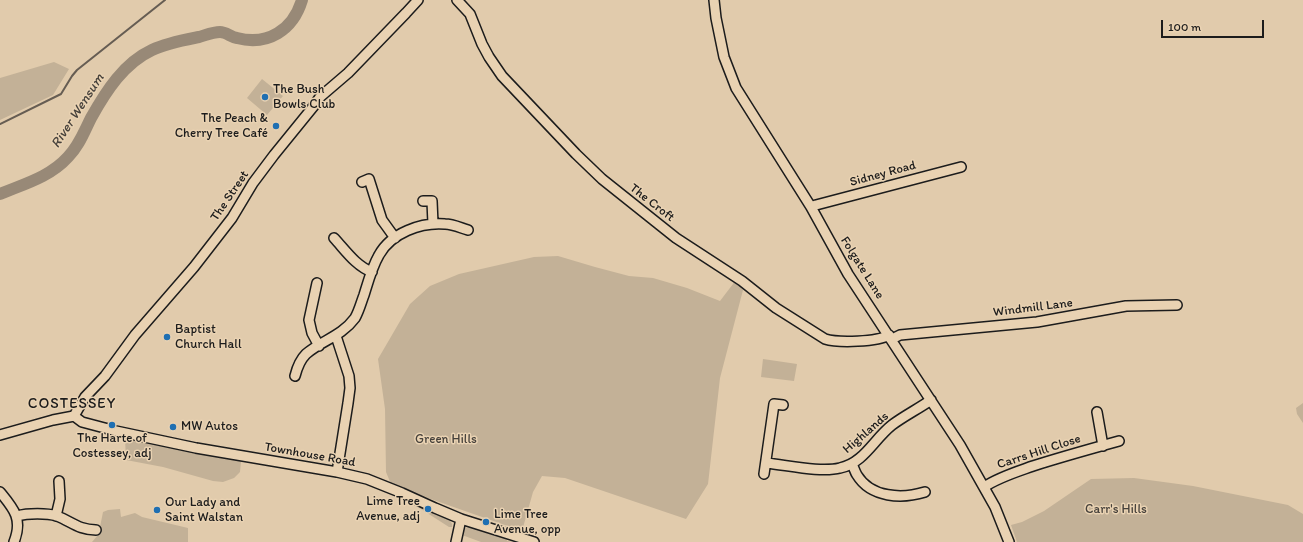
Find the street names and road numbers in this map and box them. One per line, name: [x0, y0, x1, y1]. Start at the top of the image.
street label: Sidney Road: [848, 158, 918, 190]
street label: The Street: [207, 168, 253, 224]
street label: The Croft: [626, 181, 678, 225]
street label: Folgate Lane: [837, 234, 887, 302]
street label: Windmill Lane: [992, 295, 1074, 321]
street label: Highlands: [840, 409, 892, 457]
street label: Carrs Hill Close: [995, 431, 1083, 473]
street label: Townhouse Road: [263, 439, 357, 471]

